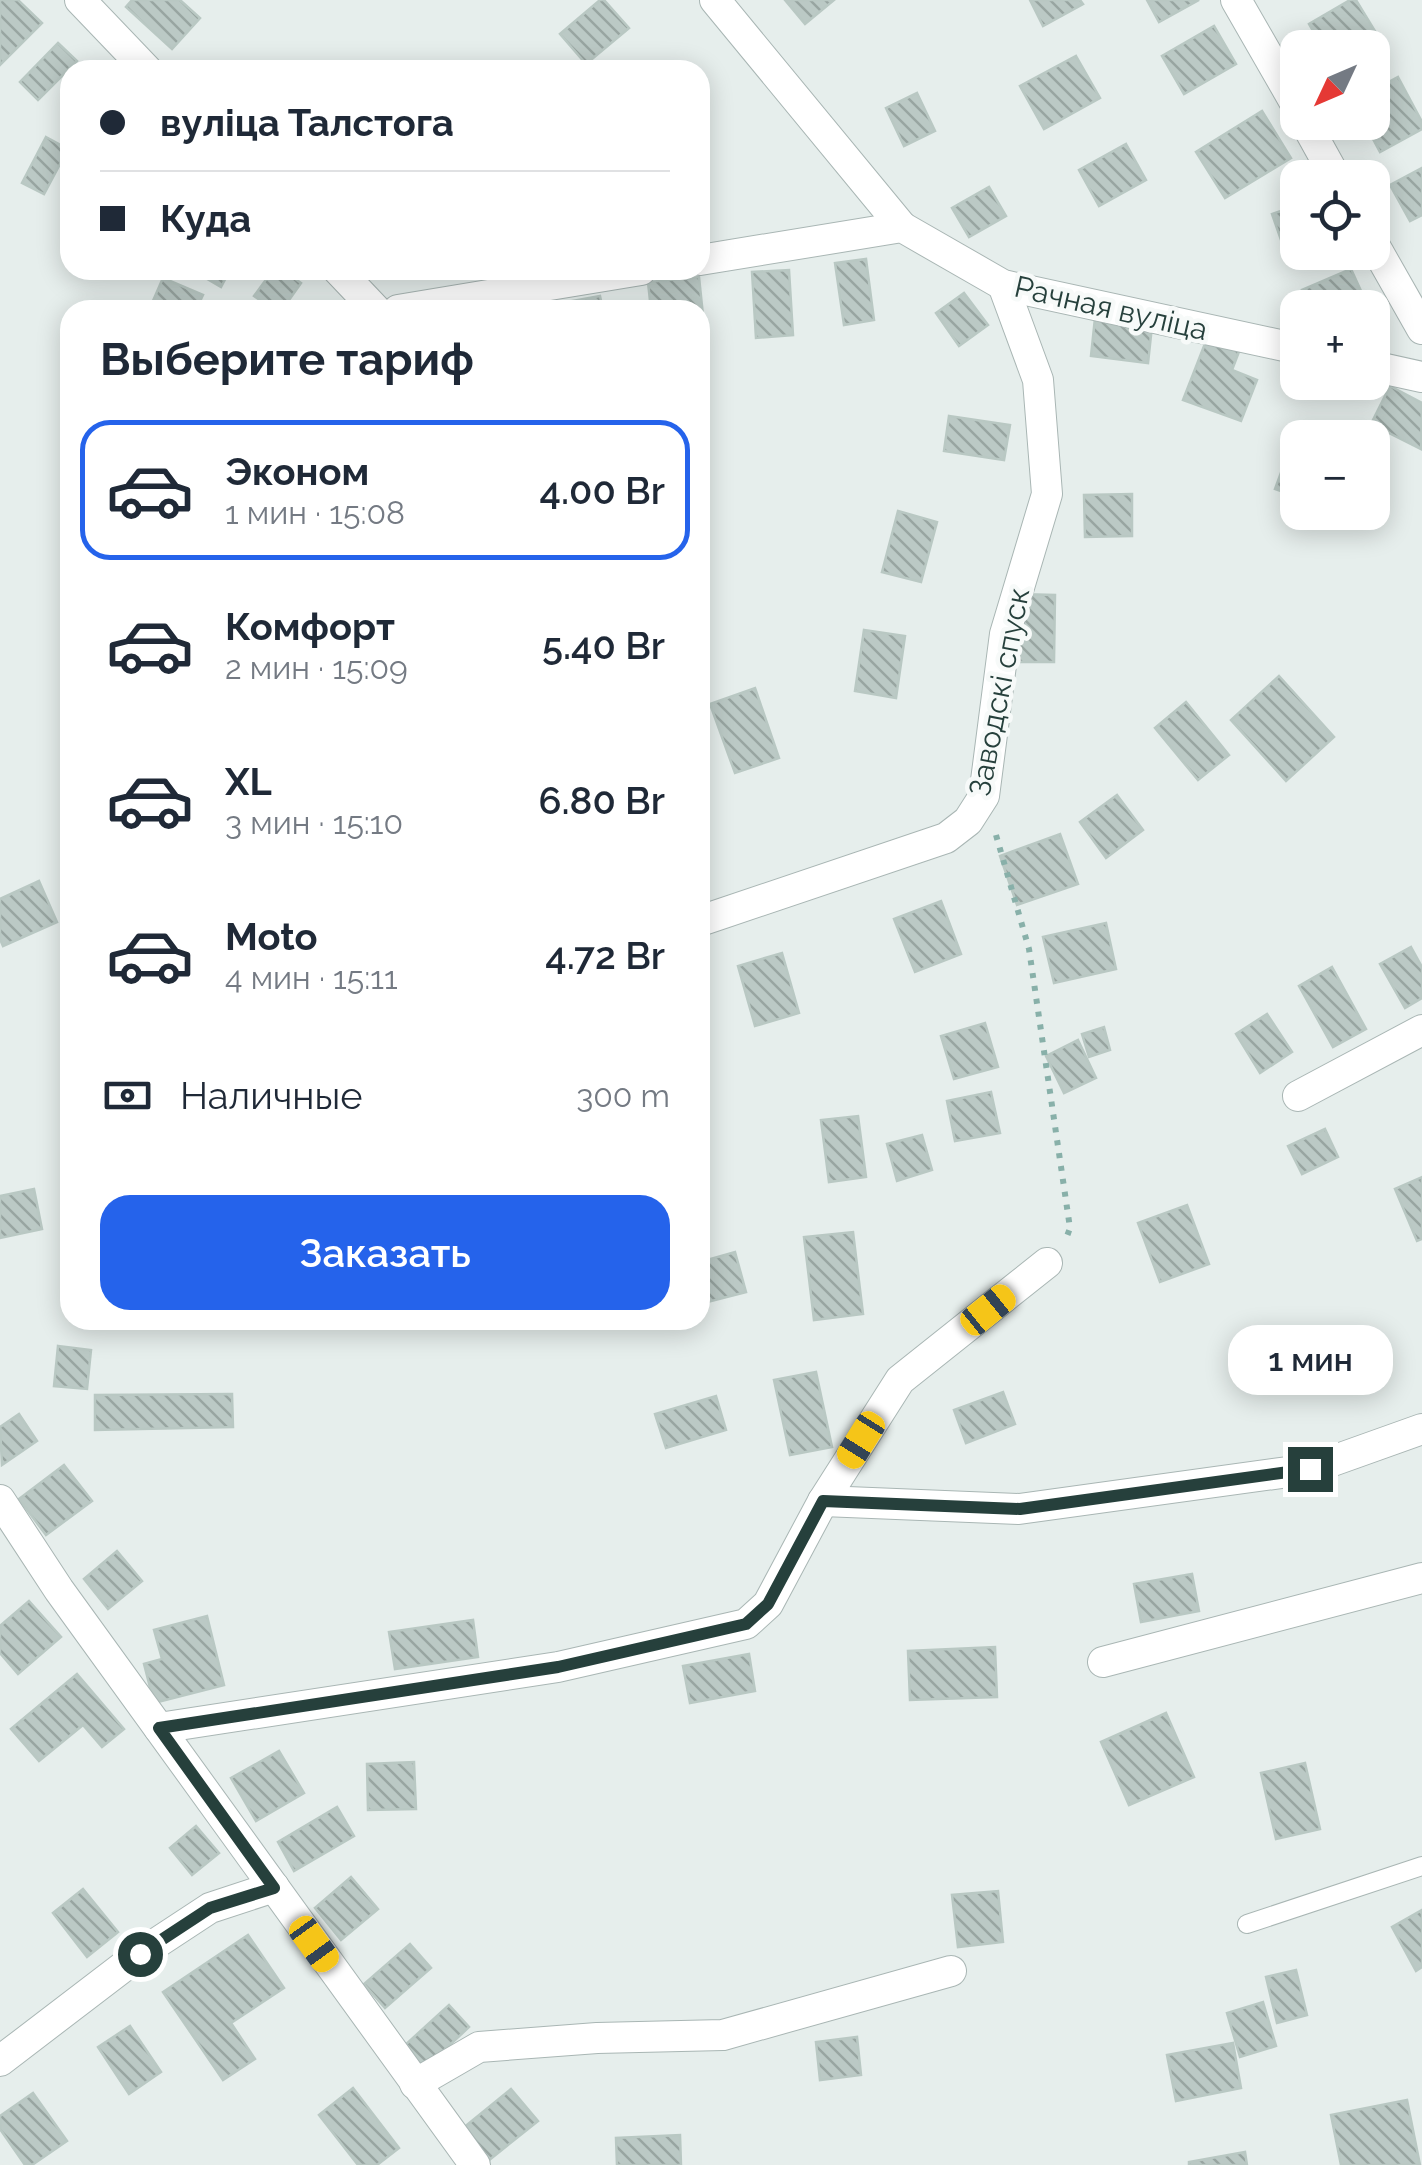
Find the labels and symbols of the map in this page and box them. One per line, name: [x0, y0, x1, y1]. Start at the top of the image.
north arrow: [1280, 30, 1390, 140]
street label: Рачная вуліца: [1011, 269, 1211, 347]
street label: Заводскі спуск: [962, 585, 1036, 799]
car: [955, 1279, 1021, 1341]
callout: 1 мин: [1228, 1324, 1392, 1394]
car: [832, 1407, 890, 1473]
route end: [1288, 1447, 1333, 1492]
car: [284, 1911, 344, 1977]
route start: [118, 1932, 163, 1977]

